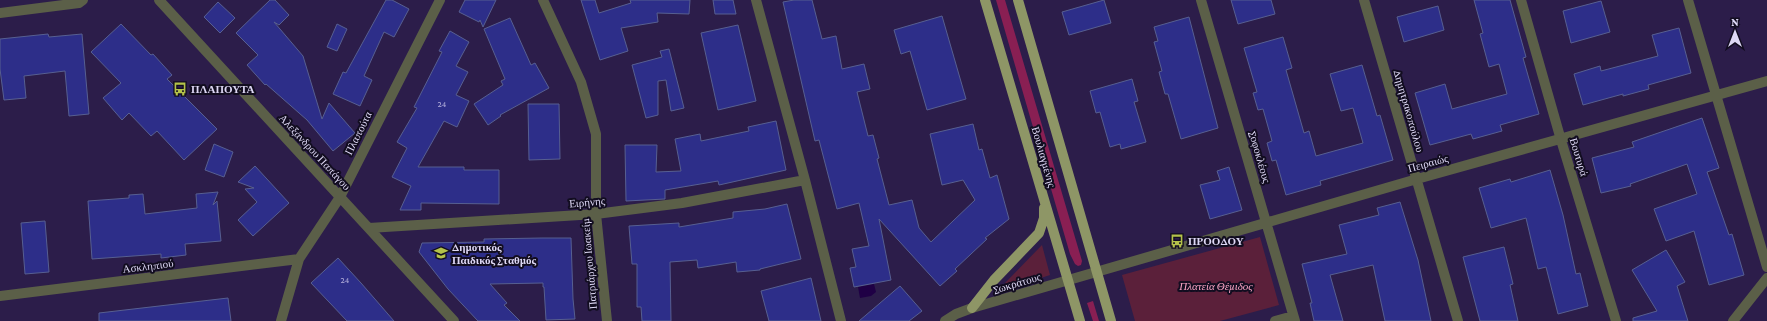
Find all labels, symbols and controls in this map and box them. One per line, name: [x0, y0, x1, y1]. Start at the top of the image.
north arrow: [1715, 12, 1755, 52]
text: N: [1731, 16, 1739, 28]
street label: Δημητρακοπούλου: [1391, 69, 1427, 154]
bus stop icon: ΠΛΑΠΟΥΤΑ: [172, 81, 188, 97]
place label: ΠΛΑΠΟΥΤΑ: [191, 83, 254, 95]
house number: 24: [438, 99, 447, 109]
street label: Πλαπούτα: [342, 109, 374, 157]
street label: Αλεξάνδρου Παπάγου: [276, 112, 353, 193]
street label: Βουλιαγμένης: [1029, 125, 1059, 190]
street label: Σοφοκλέους: [1247, 130, 1273, 185]
street label: Βουτυρά: [1568, 136, 1591, 178]
street label: Πειραιώς: [1406, 152, 1450, 174]
street label: Ειρήνης: [569, 194, 606, 210]
street label: Πατριάρχου Ιωακείμ: [579, 218, 600, 310]
bus stop icon: ΠΡΟΟΔΟΥ: [1169, 233, 1185, 249]
place label: ΠΡΟΟΔΟΥ: [1188, 235, 1244, 247]
place label: Δημοτικός Παιδικός Σταθμός: [452, 241, 537, 267]
school or university icon: Δημοτικός Παιδικός Σταθμός: [433, 245, 449, 261]
street label: Ασκληπιού: [122, 257, 175, 275]
street label: Σωκράτους: [992, 270, 1043, 296]
house number: 24: [341, 275, 350, 285]
park label: Πλατεία Θέμιδος: [1178, 280, 1253, 293]

